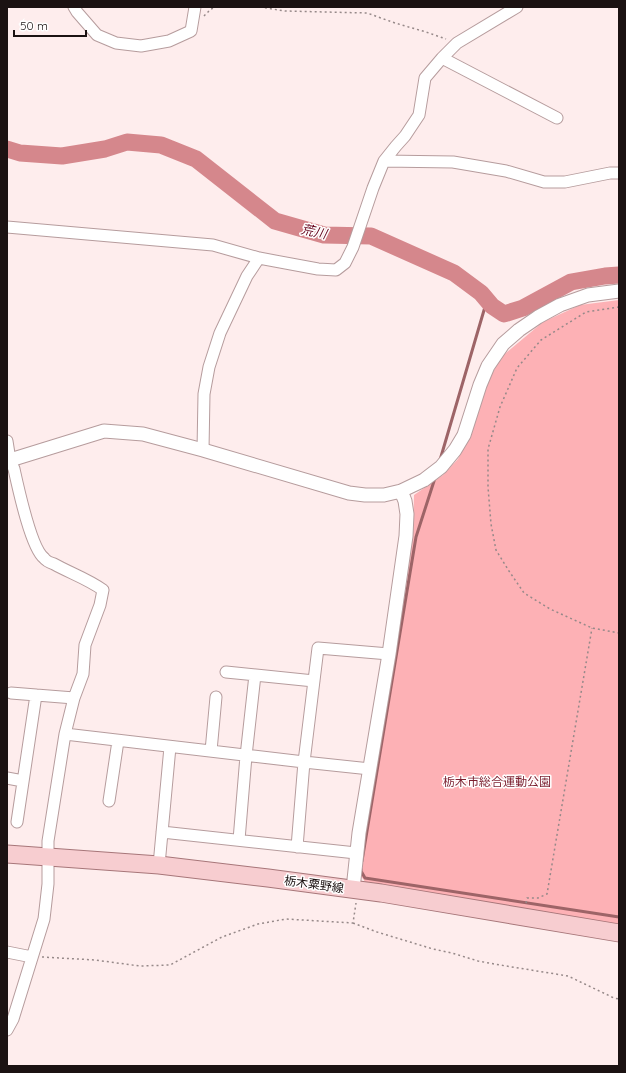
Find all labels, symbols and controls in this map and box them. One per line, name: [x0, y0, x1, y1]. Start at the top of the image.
scale bar: [14, 12, 86, 38]
text: 50 m: [20, 18, 48, 33]
water label: 荒川: [300, 220, 330, 242]
park label: 栃木市総合運動公園: [443, 774, 551, 789]
street label: 栃木粟野線: [283, 872, 345, 896]

